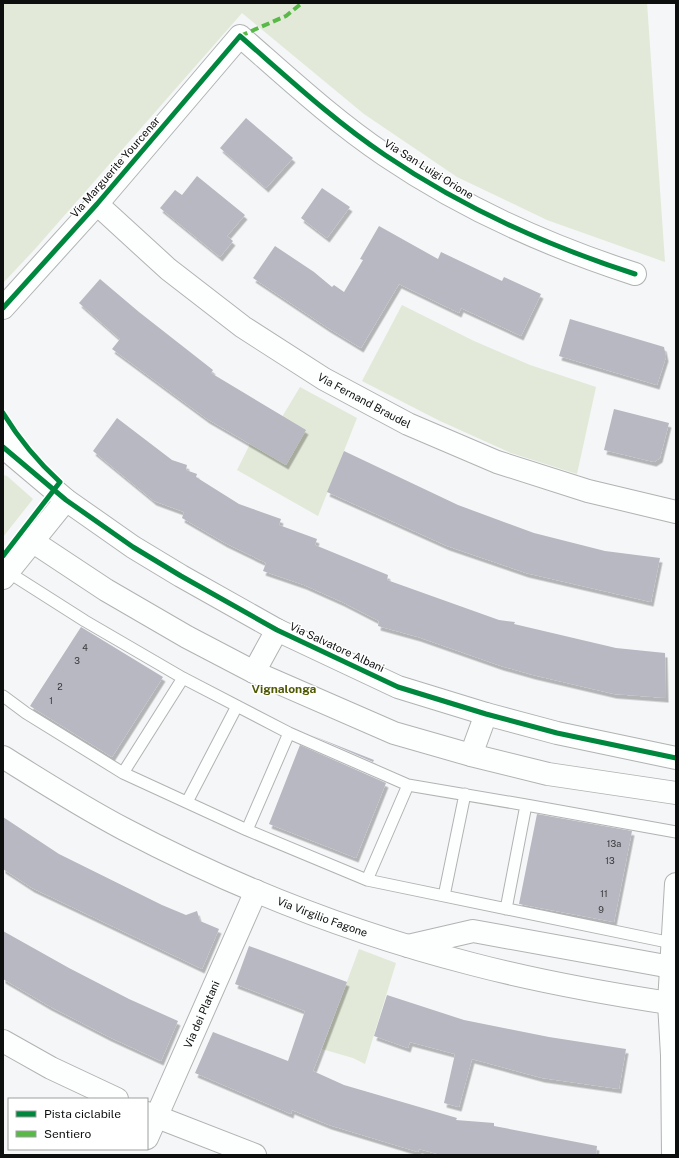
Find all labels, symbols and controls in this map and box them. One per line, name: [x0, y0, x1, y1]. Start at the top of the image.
street label: Via Marguerite Yourcenar: [68, 114, 162, 220]
street label: Via San Luigi Orione: [382, 137, 476, 201]
street label: Via Fernand Braudel: [315, 371, 413, 430]
street label: Via Salvatore Albani: [288, 620, 386, 674]
house number: 4: [82, 642, 88, 653]
house number: 3: [74, 655, 80, 666]
house number: 2: [57, 681, 63, 692]
district label: Vignalonga: [252, 682, 317, 696]
house number: 1: [49, 695, 53, 706]
house number: 13a: [607, 838, 621, 849]
house number: 13: [605, 855, 615, 866]
house number: 11: [600, 888, 608, 899]
street label: Via Virgilio Fagone: [275, 895, 369, 939]
house number: 9: [598, 904, 604, 915]
street label: Via dei Platani: [181, 979, 222, 1050]
legend: [8, 1098, 148, 1150]
text: Pista ciclabile: [44, 1107, 121, 1121]
text: Sentiero: [44, 1127, 92, 1141]

